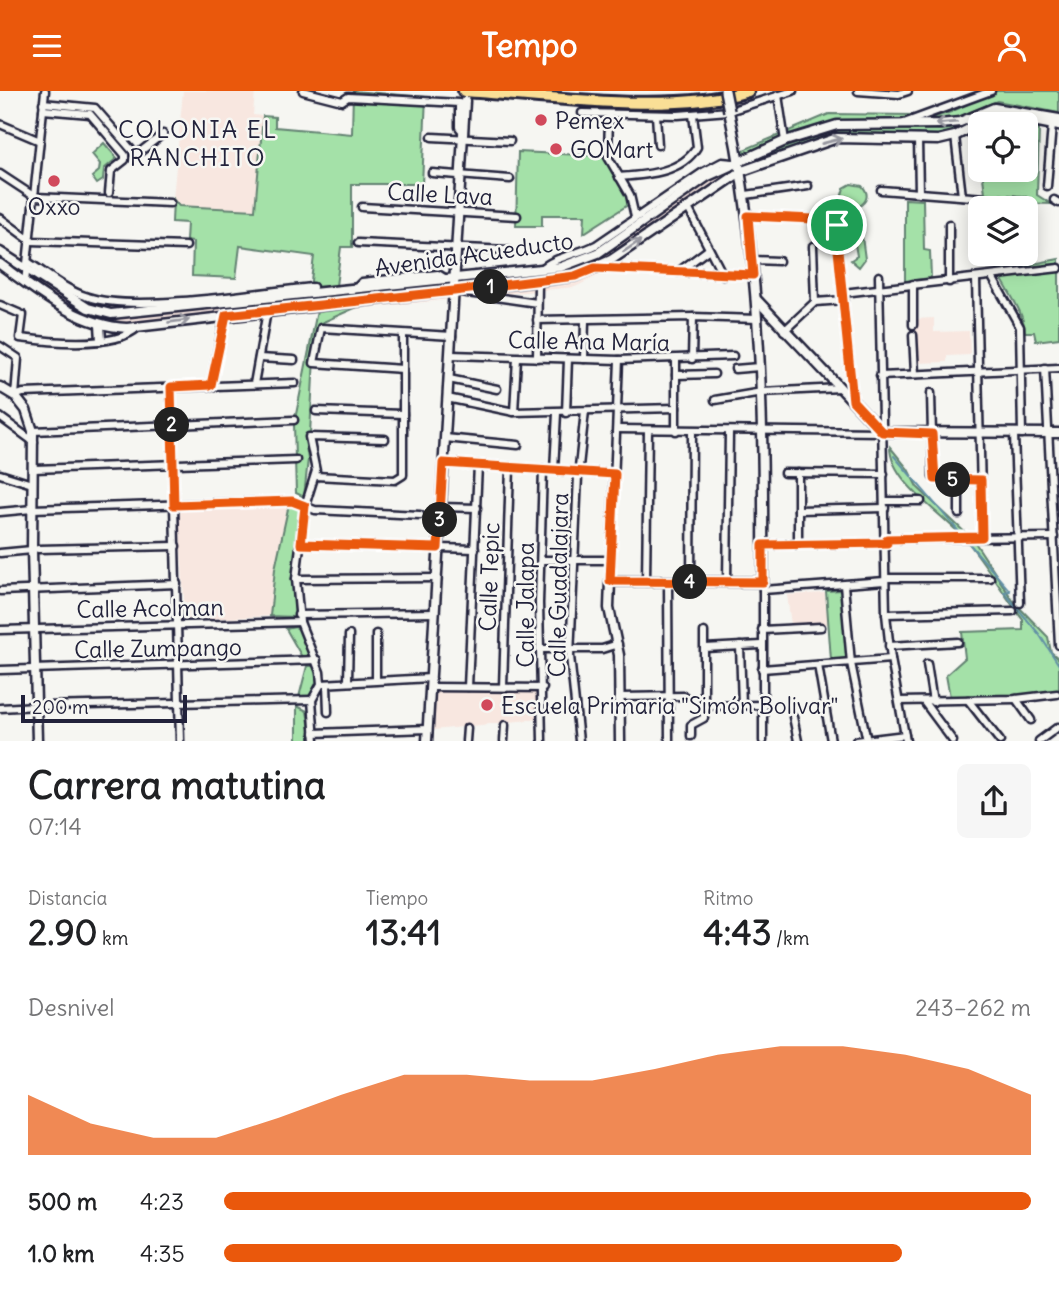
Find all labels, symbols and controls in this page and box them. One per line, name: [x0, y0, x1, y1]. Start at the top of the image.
text: Tempo: [481, 25, 578, 66]
icon: menu: [28, 27, 66, 65]
icon: person: [993, 27, 1031, 65]
place label: Pemex: [555, 106, 624, 135]
marker: Pemex: [533, 112, 549, 128]
map controls: [968, 112, 1038, 266]
button: locate: [968, 112, 1038, 182]
district label: COLONIA EL RANCHITO: [118, 114, 278, 172]
one-way arrow: [935, 117, 958, 130]
one-way arrow: [820, 134, 842, 147]
place label: GOMart: [570, 135, 653, 164]
marker: GOMart: [548, 141, 564, 157]
marker: Oxxo: [46, 173, 62, 189]
street label: Calle Lava: [386, 177, 494, 211]
place label: Oxxo: [28, 192, 80, 221]
pin: [807, 195, 867, 255]
button: layers: [968, 196, 1038, 266]
icon: arrive: [818, 206, 856, 244]
street label: Avenida Acueducto: [373, 226, 575, 282]
one-way arrow: [622, 239, 642, 253]
pin: 1: [474, 269, 508, 305]
text: 1: [487, 274, 494, 298]
one-way arrow: [167, 314, 190, 327]
street label: Calle Ana María: [508, 325, 670, 357]
pin: 2: [154, 407, 190, 443]
text: 2: [166, 412, 177, 436]
pin: 5: [936, 463, 970, 497]
text: 5: [947, 467, 958, 491]
street label: Calle Guadalajara: [542, 492, 574, 678]
pin: 3: [422, 503, 458, 537]
text: 3: [434, 507, 445, 531]
street label: Calle Tepic: [473, 522, 505, 632]
street label: Calle Jalapa: [511, 542, 540, 668]
pin: 4: [672, 565, 708, 599]
text: 4: [684, 569, 695, 593]
street label: Calle Acolman: [76, 592, 224, 624]
street label: Calle Zumpango: [74, 632, 242, 664]
place label: Escuela Primaria "Simón Bolivar": [501, 691, 838, 720]
scale bar: [21, 692, 187, 724]
text: 200 m: [32, 695, 89, 719]
marker: Escuela Primaria "Simón Bolivar": [479, 697, 495, 713]
text: Carrera matutina: [28, 762, 326, 809]
button: share: [957, 764, 1031, 838]
text: 07:14: [28, 812, 82, 841]
text: Distancia: [28, 886, 107, 910]
text: Tiempo: [366, 886, 428, 910]
text: Ritmo: [703, 886, 753, 910]
text: 2.90: [28, 910, 98, 954]
text: 13:41: [366, 910, 441, 954]
text: 4:43: [703, 910, 772, 954]
text: km: [98, 926, 128, 950]
text: /km: [772, 926, 809, 950]
text: Desnivel: [28, 993, 114, 1022]
text: 243–262 m: [915, 993, 1031, 1022]
text: 500 m: [28, 1187, 97, 1216]
text: 4:23: [140, 1187, 184, 1216]
text: 1.0 km: [28, 1239, 94, 1268]
text: 4:35: [140, 1239, 185, 1268]

